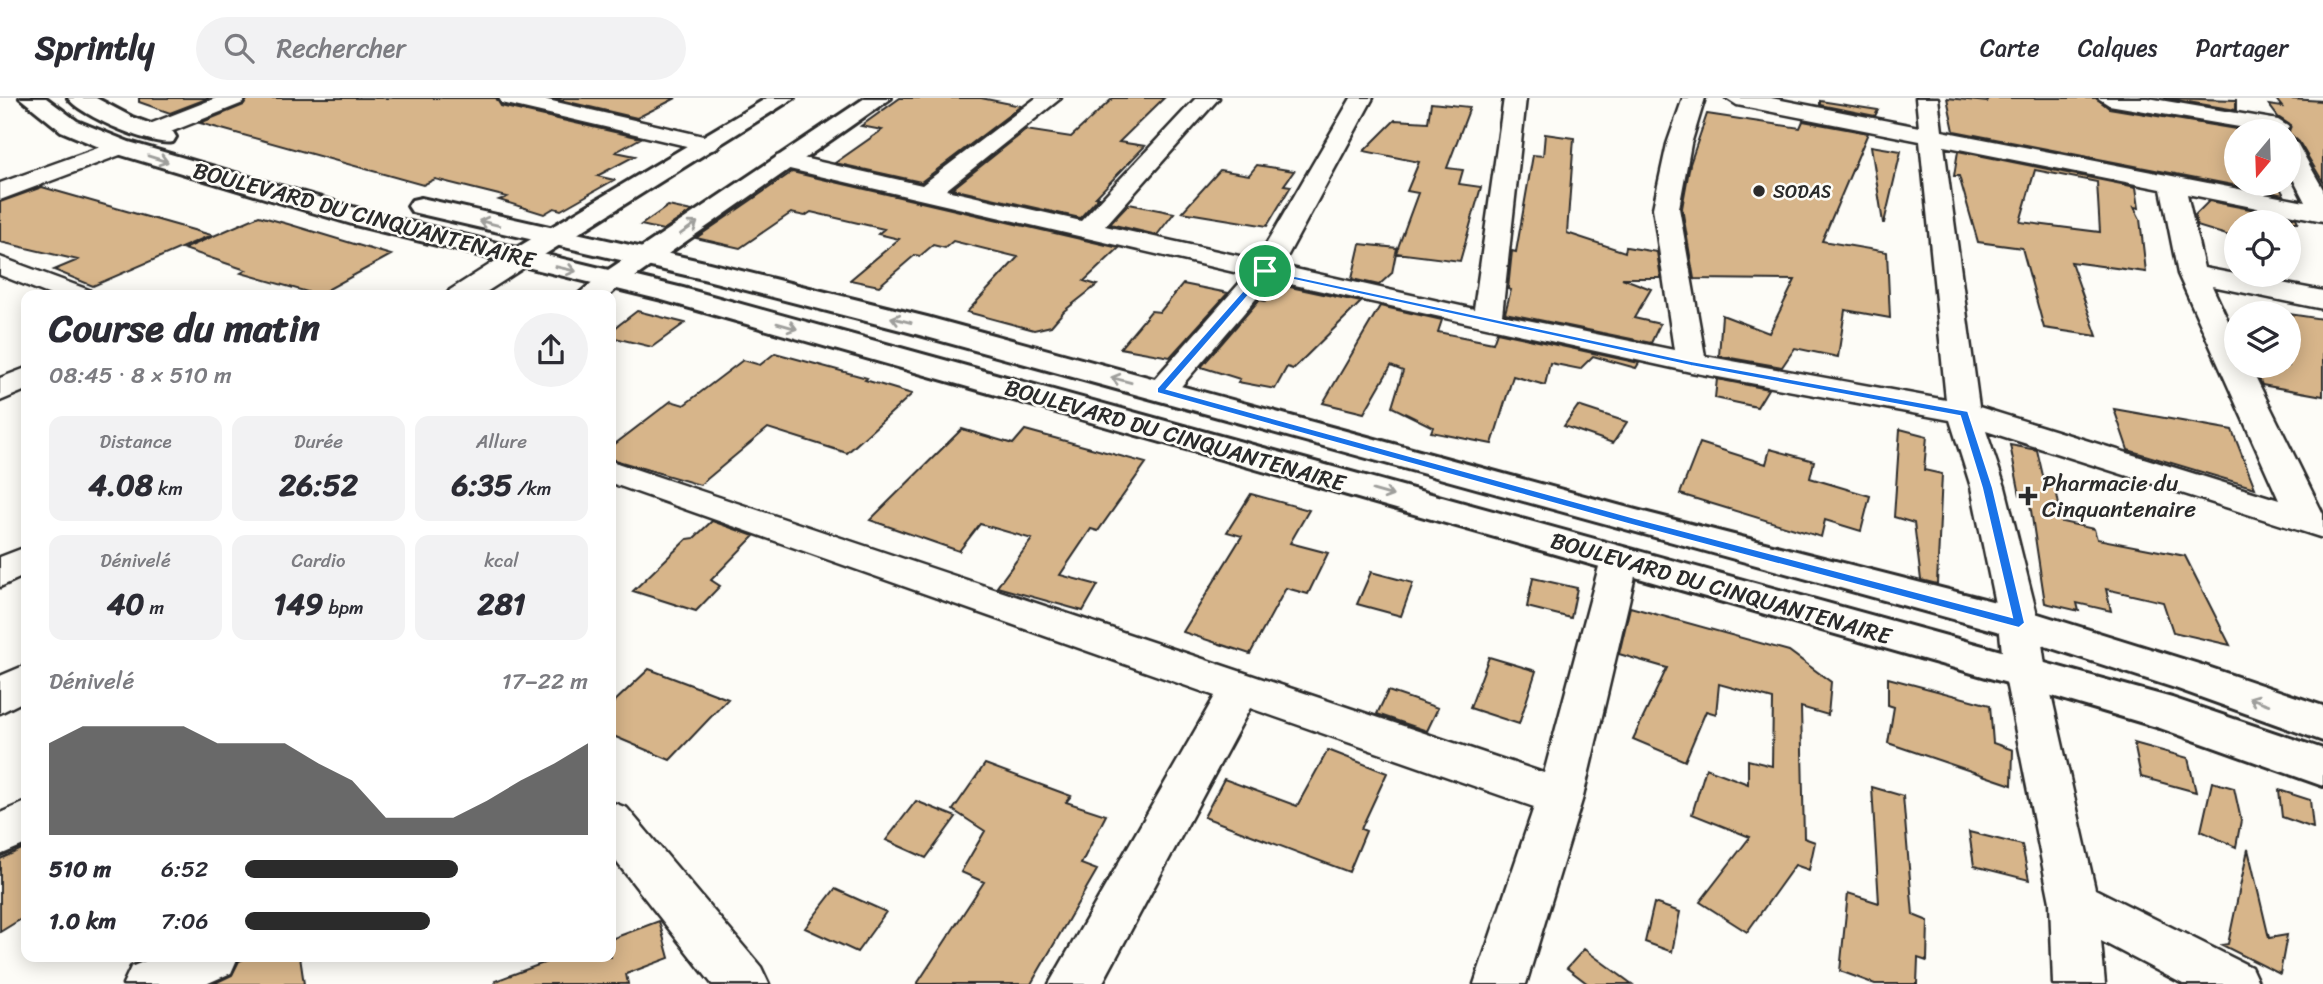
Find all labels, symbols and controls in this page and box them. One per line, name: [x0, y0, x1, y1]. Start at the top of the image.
search box: [196, 17, 686, 80]
text: Sprintly: [35, 19, 154, 77]
text: Rechercher: [276, 25, 406, 71]
text: Carte: [1980, 27, 2040, 69]
text: Calques: [2078, 27, 2157, 69]
text: Partager: [2195, 27, 2288, 69]
icon: search: [220, 29, 258, 67]
north arrow: [2224, 119, 2301, 196]
map controls: [2224, 119, 2301, 378]
street label: BOULEVARD DU CINQUANTENAIRE: [188, 150, 541, 281]
one-way arrow: [146, 153, 168, 166]
place label: SODAS: [1773, 175, 1831, 208]
marker: SODAS: [1751, 183, 1767, 199]
button: locate: [2224, 210, 2301, 287]
one-way arrow: [478, 216, 501, 229]
one-way arrow: [679, 221, 698, 235]
pin: [1235, 241, 1295, 301]
icon: arrive: [1246, 252, 1284, 290]
one-way arrow: [554, 263, 577, 277]
text: Course du matin: [49, 295, 320, 362]
button: layers: [2224, 301, 2301, 378]
button: share: [514, 313, 588, 387]
one-way arrow: [890, 313, 913, 326]
one-way arrow: [775, 321, 797, 334]
text: 08:45 · 8 × 510 m: [49, 355, 232, 396]
street label: BOULEVARD DU CINQUANTENAIRE: [1000, 367, 1351, 504]
one-way arrow: [1110, 372, 1132, 385]
text: Distance: [99, 425, 172, 458]
text: Durée: [294, 425, 343, 458]
text: Allure: [476, 425, 527, 458]
text: 4.08: [88, 458, 153, 512]
text: 26:52: [279, 458, 358, 512]
text: 6:35: [452, 458, 512, 512]
place label: Pharmacie du Cinquantenaire: [2042, 463, 2196, 530]
text: km: [153, 472, 183, 505]
text: /km: [512, 472, 551, 505]
one-way arrow: [1371, 487, 1394, 500]
marker: Pharmacie du Cinquantenaire: [2020, 488, 2036, 504]
street label: BOULEVARD DU CINQUANTENAIRE: [1546, 520, 1897, 657]
text: Dénivelé: [100, 544, 171, 577]
text: Cardio: [292, 544, 345, 577]
text: kcal: [484, 544, 519, 577]
text: 40: [107, 577, 145, 631]
text: 149: [273, 577, 324, 631]
text: 281: [477, 577, 526, 631]
text: m: [145, 591, 164, 624]
text: bpm: [324, 591, 364, 624]
text: Dénivelé: [49, 661, 134, 702]
text: 17–22 m: [502, 661, 588, 702]
one-way arrow: [2248, 694, 2270, 706]
text: 510 m: [49, 849, 111, 890]
text: 6:52: [161, 849, 208, 890]
text: 1.0 km: [49, 901, 116, 942]
text: 7:06: [161, 901, 209, 942]

